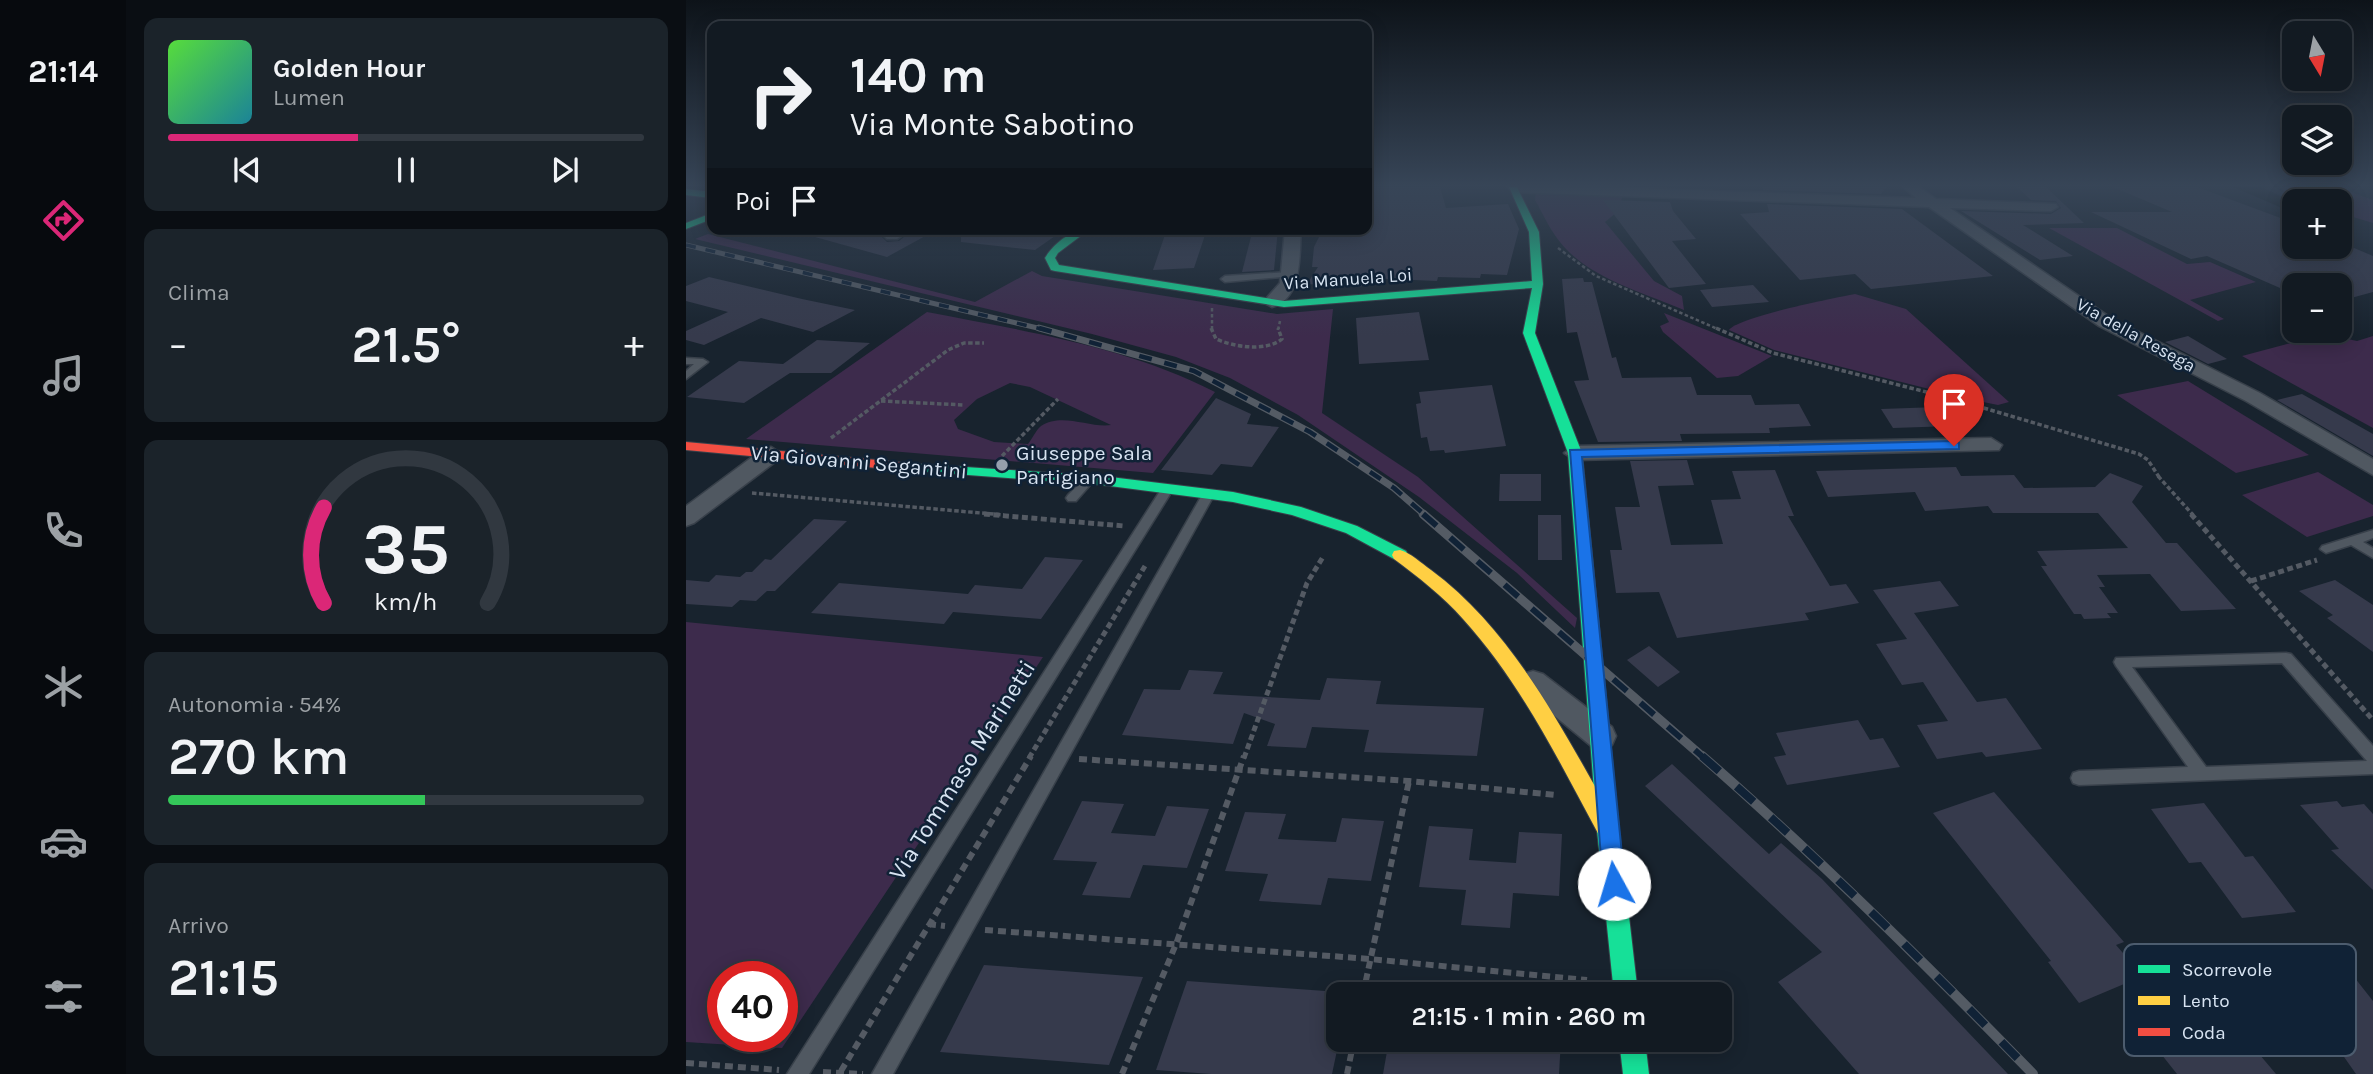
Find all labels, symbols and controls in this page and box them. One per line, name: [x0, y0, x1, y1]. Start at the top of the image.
north arrow: [2282, 21, 2352, 91]
map controls: [2282, 21, 2352, 343]
text: 140 m: [850, 47, 987, 104]
icon: right: [735, 49, 826, 140]
text: 21:14: [28, 53, 98, 90]
text: Golden Hour: [273, 53, 425, 84]
text: Lumen: [273, 84, 345, 111]
button: layers: [2282, 105, 2352, 175]
text: Via Monte Sabotino: [850, 106, 1135, 143]
icon: previous: [228, 151, 266, 189]
icon: pause: [387, 151, 425, 189]
icon: next: [546, 151, 584, 189]
icon: arrive: [785, 182, 823, 220]
text: Poi: [735, 186, 771, 217]
button: +: [2282, 189, 2352, 259]
icon: directions: [39, 196, 88, 245]
street label: Via Manuela Loi: [1283, 264, 1413, 294]
button: −: [2282, 273, 2352, 343]
text: Clima: [168, 279, 230, 306]
street label: Via della Resega: [2073, 293, 2199, 377]
text: 21.5°: [351, 314, 461, 375]
text: −: [168, 322, 188, 367]
text: +: [624, 322, 644, 367]
icon: music: [39, 351, 88, 400]
pin: [1924, 374, 1984, 446]
icon: arrive: [1935, 385, 1973, 423]
street label: Via Giovanni Segantini: [750, 441, 968, 483]
place label: Giuseppe Sala Partigiano: [1016, 441, 1152, 489]
marker: Giuseppe Sala Partigiano: [994, 457, 1010, 473]
icon: phone: [39, 506, 88, 555]
text: 35: [362, 506, 450, 591]
text: km/h: [374, 587, 438, 616]
street label: Via Tommaso Marinetti: [883, 655, 1041, 885]
icon: climate: [39, 662, 88, 711]
text: Autonomia · 54%: [168, 691, 341, 718]
text: 270 km: [168, 726, 349, 787]
icon: car: [39, 817, 88, 866]
position arrow: [1577, 847, 1651, 921]
text: Arrivo: [168, 912, 229, 939]
legend: [2124, 944, 2356, 1056]
text: 21:15: [168, 947, 279, 1008]
text: Scorrevole: [2182, 959, 2272, 981]
speed limit sign: 40: [707, 961, 798, 1052]
icon: filters: [39, 972, 88, 1021]
text: Lento: [2182, 990, 2230, 1012]
text: 21:15 · 1 min · 260 m: [1412, 1001, 1646, 1032]
text: Coda: [2182, 1022, 2226, 1044]

